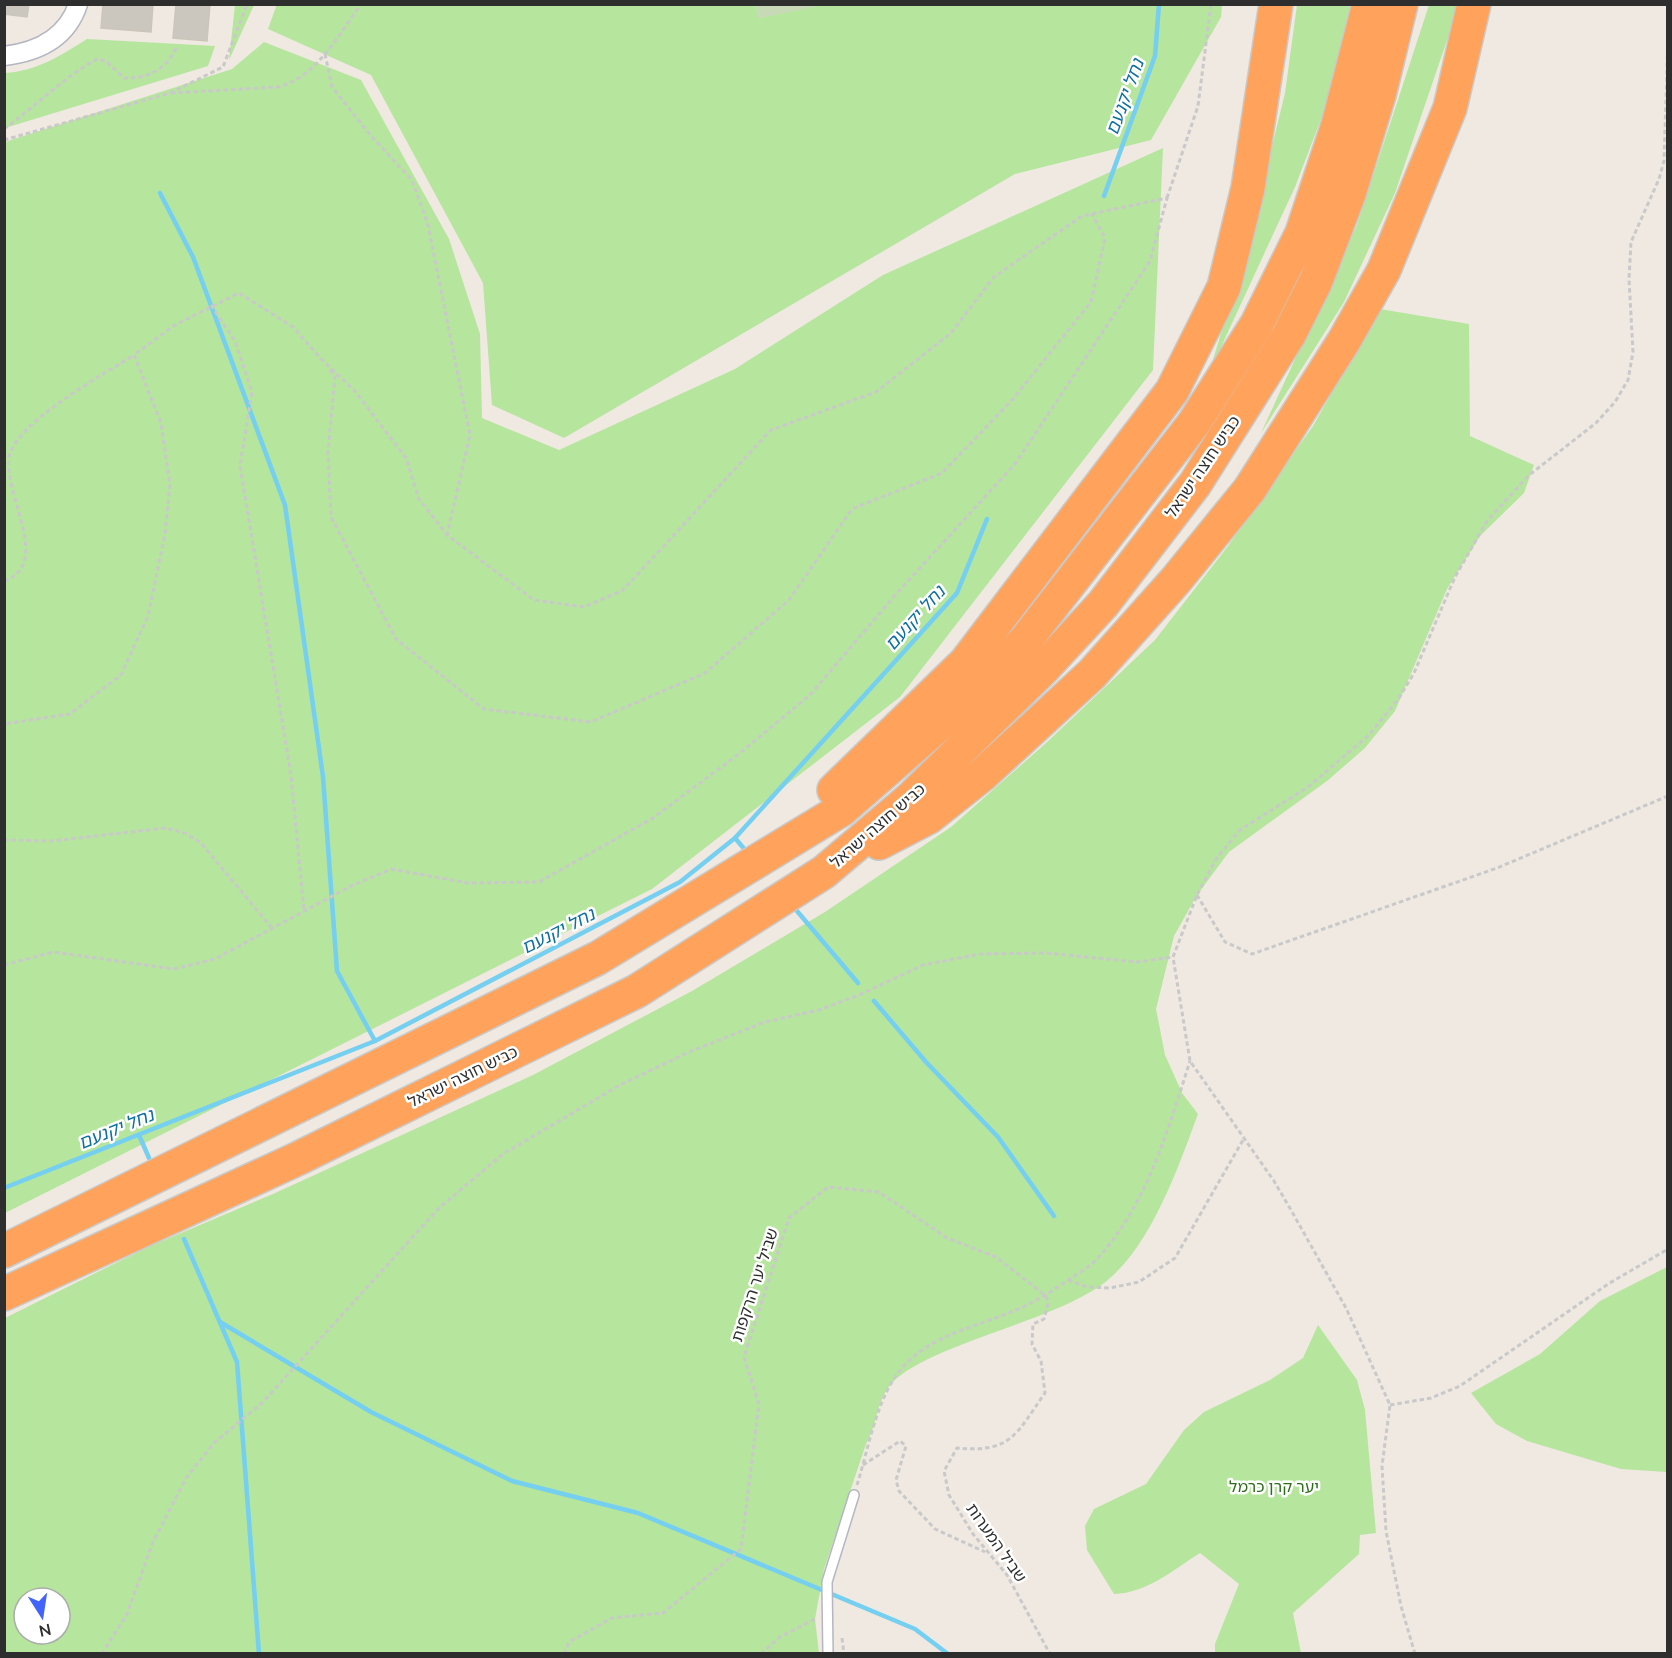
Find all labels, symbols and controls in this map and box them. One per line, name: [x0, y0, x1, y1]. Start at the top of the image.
water label: נחל יקנעם: [1100, 55, 1150, 138]
street label: כביש חוצה ישראל: [1161, 411, 1245, 523]
water label: נחל יקנעם: [880, 580, 951, 655]
street label: כביש חוצה ישראל: [826, 779, 930, 873]
water label: נחל יקנעם: [517, 902, 600, 960]
street label: כביש חוצה ישראל: [405, 1041, 521, 1113]
water label: נחל יקנעם: [75, 1103, 158, 1155]
street label: שביל יער הרקפות: [726, 1225, 784, 1345]
park label: יער קרן כרמל: [1229, 1476, 1319, 1498]
street label: שביל המערות: [961, 1499, 1031, 1587]
north arrow: [12, 1586, 72, 1646]
text: N: [37, 1618, 53, 1642]

